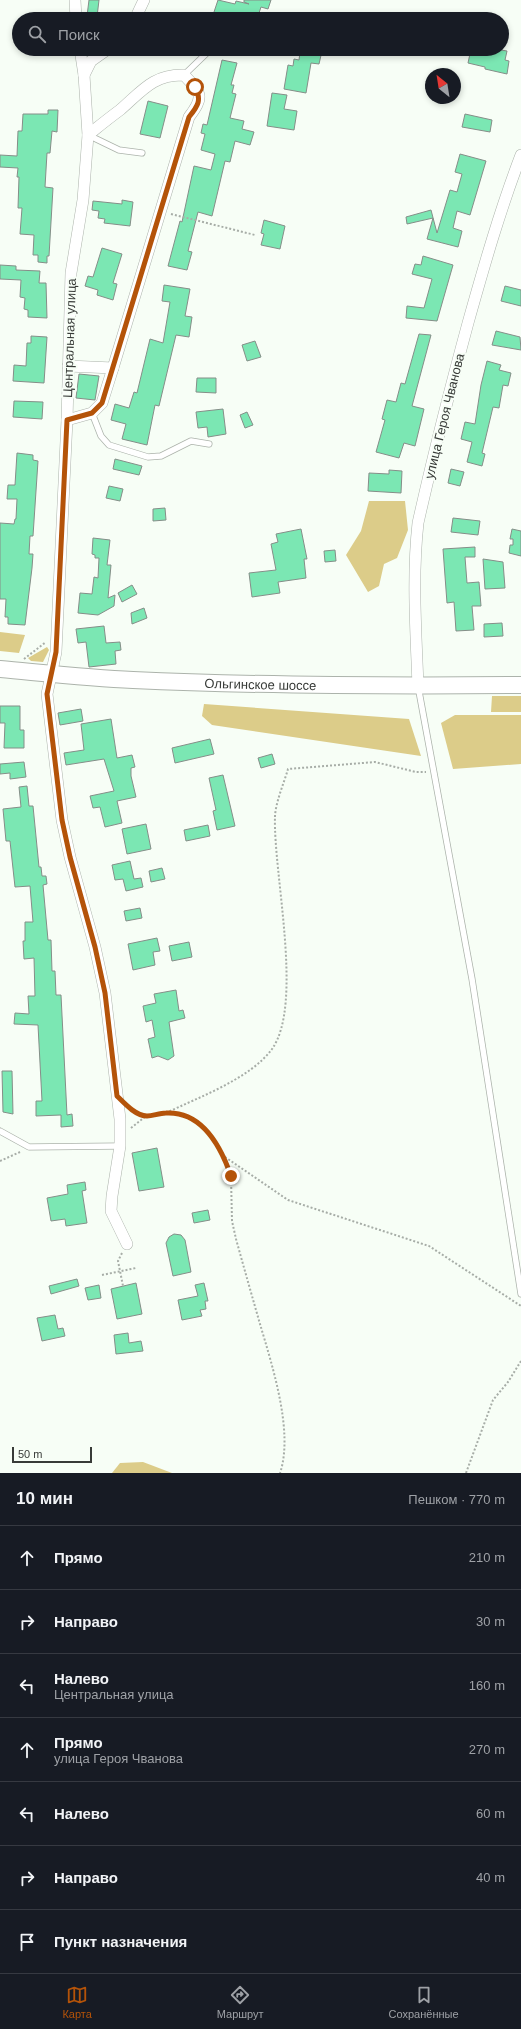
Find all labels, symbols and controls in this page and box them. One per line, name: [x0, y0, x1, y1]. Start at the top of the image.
search box: [12, 12, 509, 56]
icon: search: [26, 23, 48, 45]
text: Поиск: [58, 26, 100, 43]
north arrow: [425, 68, 461, 104]
route start: [186, 78, 204, 96]
street label: Центральная улица: [60, 277, 79, 398]
street label: улица Героя Чванова: [422, 351, 468, 480]
street label: Ольгинское шоссе: [204, 676, 316, 693]
route end: [222, 1167, 240, 1185]
scale bar: [12, 1445, 92, 1464]
text: 50 m: [18, 1448, 42, 1460]
text: 10 мин: [16, 1489, 73, 1508]
text: Пешком · 770 m: [408, 1492, 505, 1507]
icon: ahead: [16, 1547, 38, 1569]
text: Прямо: [54, 1549, 103, 1566]
text: 210 m: [469, 1550, 505, 1565]
icon: right: [16, 1611, 38, 1633]
text: Направо: [54, 1613, 118, 1630]
text: 30 m: [476, 1614, 505, 1629]
text: Налево: [54, 1670, 109, 1687]
icon: left: [16, 1675, 38, 1697]
text: 160 m: [469, 1678, 505, 1693]
text: Центральная улица: [54, 1687, 174, 1702]
text: Прямо: [54, 1734, 103, 1751]
icon: ahead: [16, 1739, 38, 1761]
text: 270 m: [469, 1742, 505, 1757]
text: улица Героя Чванова: [54, 1751, 183, 1766]
icon: left: [16, 1803, 38, 1825]
text: Налево: [54, 1805, 109, 1822]
text: 60 m: [476, 1806, 505, 1821]
icon: right: [16, 1867, 38, 1889]
text: Направо: [54, 1869, 118, 1886]
text: 40 m: [476, 1870, 505, 1885]
icon: arrive: [16, 1931, 38, 1953]
text: Пункт назначения: [54, 1933, 187, 1950]
tab: Карта: [62, 1984, 92, 2020]
tab: Маршрут: [217, 1984, 264, 2020]
tab: Сохранённые: [389, 1984, 459, 2020]

